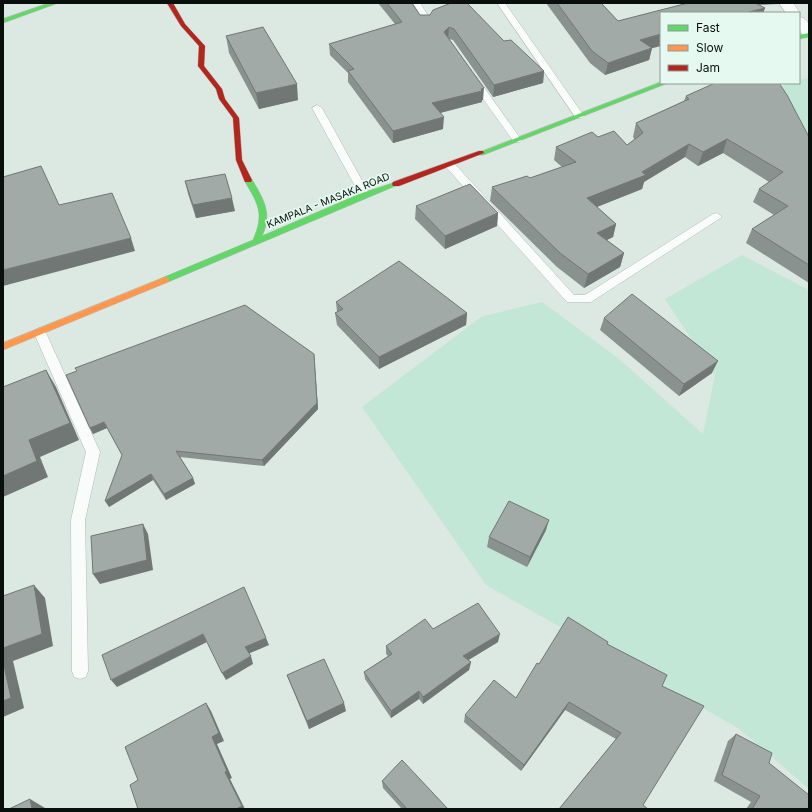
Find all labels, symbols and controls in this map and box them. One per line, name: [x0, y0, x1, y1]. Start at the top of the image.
legend: [660, 12, 800, 84]
text: Fast: [696, 20, 720, 35]
text: Slow: [696, 40, 724, 55]
text: Jam: [696, 60, 720, 75]
street label: KAMPALA - MASAKA ROAD: [265, 170, 391, 230]

